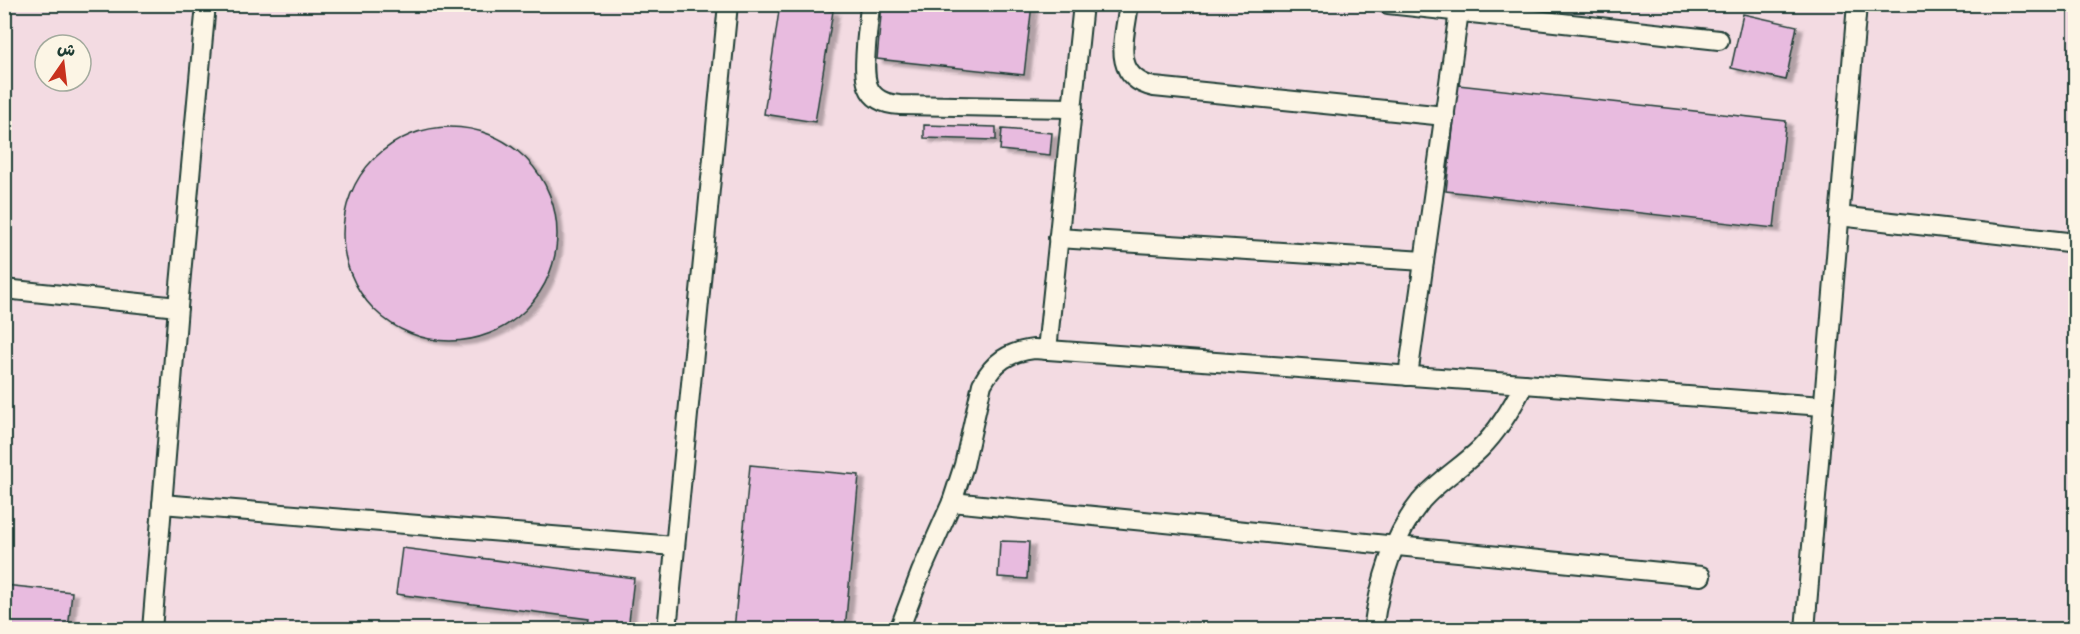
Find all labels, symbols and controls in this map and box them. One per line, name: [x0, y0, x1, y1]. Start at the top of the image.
north arrow: [33, 33, 93, 93]
text: ش: [55, 38, 77, 62]

